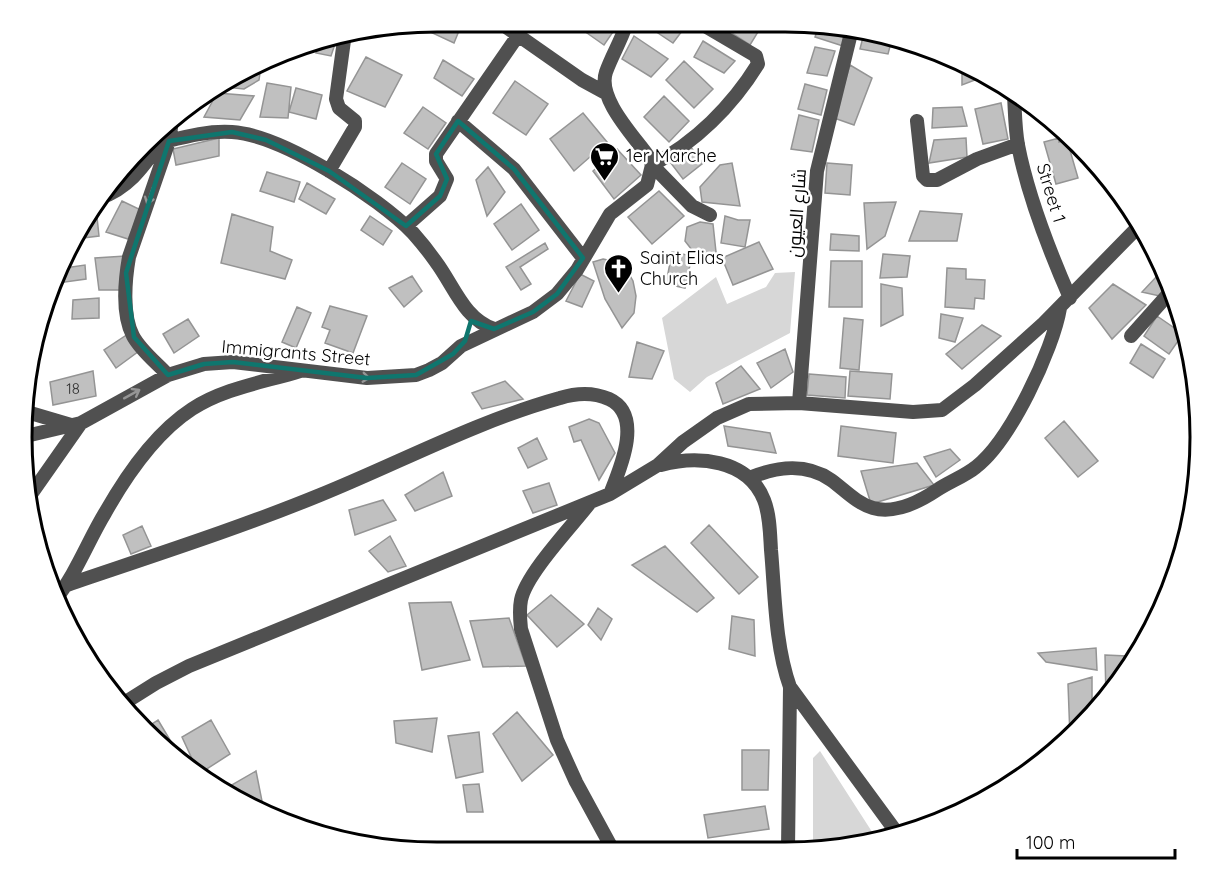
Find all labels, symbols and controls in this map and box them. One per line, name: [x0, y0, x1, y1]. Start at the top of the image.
supermarket icon: 1er Marche: [589, 140, 621, 182]
place label: 1er Marche: [626, 144, 717, 167]
street label: Street 1: [1032, 160, 1071, 225]
street label: شارع العيون: [782, 168, 812, 258]
one-way arrow: [143, 186, 154, 205]
place label: Saint Elias Church: [640, 246, 724, 290]
church icon: Saint Elias Church: [603, 252, 635, 294]
street label: Immigrants Street: [221, 335, 371, 370]
one-way arrow: [351, 372, 371, 383]
house number: 18: [66, 379, 80, 398]
one-way arrow: [123, 388, 140, 400]
scale bar: [1017, 822, 1174, 860]
text: 100 m: [1026, 831, 1075, 854]

